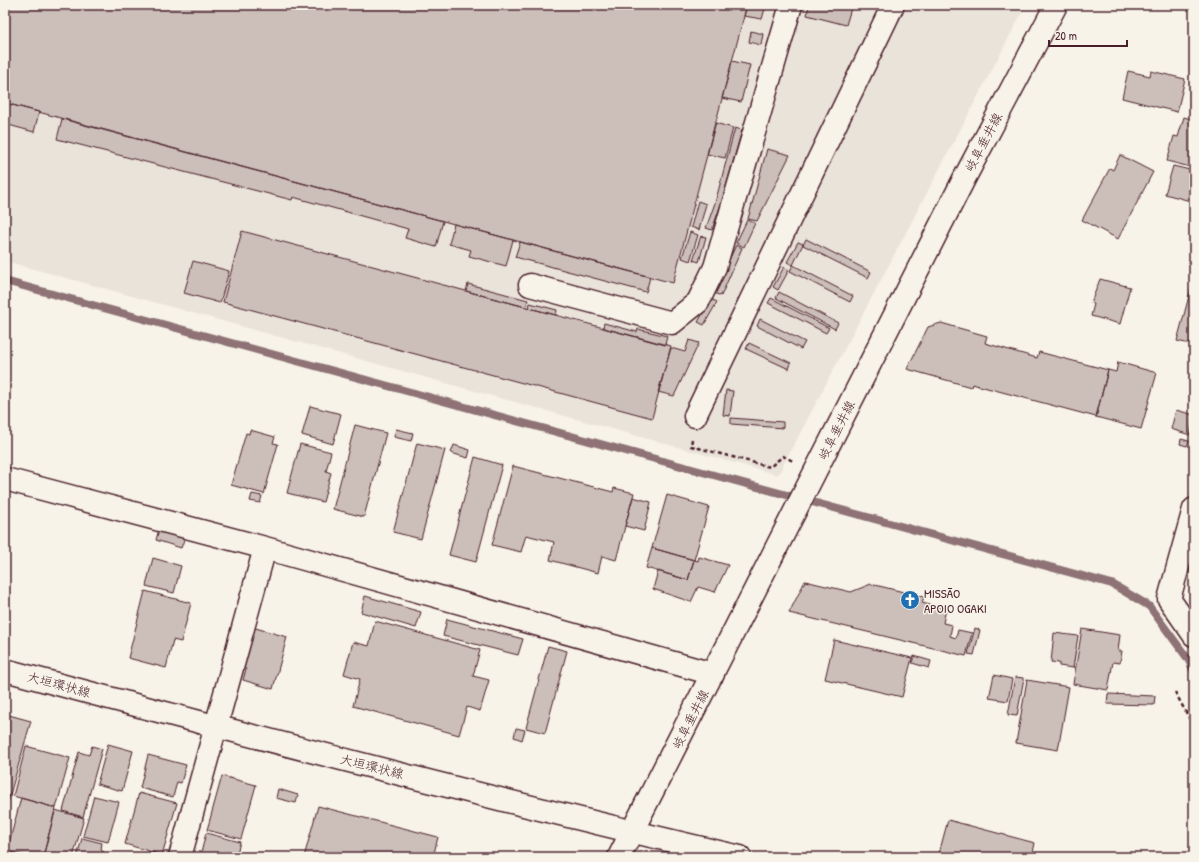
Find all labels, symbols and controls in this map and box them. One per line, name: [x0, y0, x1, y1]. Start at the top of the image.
scale bar: [1049, 22, 1127, 48]
text: 20 m: [1055, 27, 1077, 44]
street label: 岐阜垂井線: [960, 108, 1007, 175]
street label: 岐阜垂井線: [813, 396, 859, 463]
place label: MISSĀO APOIO OGAKI: [924, 584, 987, 617]
church icon: MISSĀO APOIO OGAKI: [899, 589, 921, 611]
street label: 大垣環状線: [25, 667, 94, 701]
street label: 岐阜垂井線: [667, 685, 713, 752]
street label: 大垣環状線: [338, 749, 407, 783]

